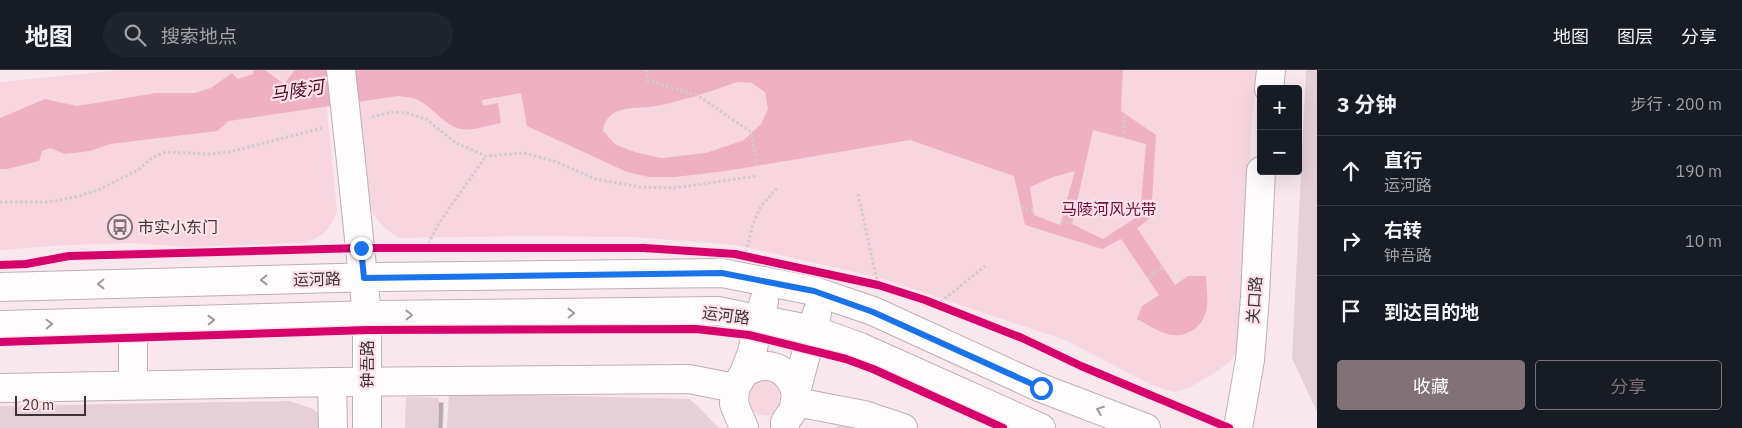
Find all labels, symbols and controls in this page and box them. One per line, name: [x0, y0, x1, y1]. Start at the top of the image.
search box: [103, 12, 453, 57]
text: 地图: [25, 20, 73, 52]
icon: search: [121, 21, 149, 49]
text: 搜索地点: [161, 24, 237, 48]
text: 地图: [1553, 25, 1589, 48]
text: 图层: [1617, 25, 1653, 48]
text: 分享: [1681, 25, 1717, 48]
water label: 马陵河: [268, 74, 328, 106]
map controls: [1257, 85, 1302, 175]
button: +: [1257, 85, 1302, 130]
text: 3 分钟: [1337, 90, 1397, 118]
text: 步行 · 200 m: [1631, 94, 1722, 114]
button: −: [1257, 130, 1302, 175]
text: 直行: [1384, 148, 1422, 172]
icon: ahead: [1337, 157, 1365, 185]
text: 190 m: [1675, 161, 1722, 181]
text: 运河路: [1384, 175, 1432, 195]
park label: 马陵河风光带: [1061, 199, 1157, 219]
bus stop icon: 市实小东门: [107, 214, 133, 240]
place label: 市实小东门: [138, 217, 218, 237]
text: 右转: [1384, 218, 1422, 242]
icon: right: [1337, 227, 1365, 255]
text: 10 m: [1685, 231, 1722, 251]
route end: [350, 237, 373, 260]
text: 钟吾路: [1384, 245, 1432, 265]
street label: 运河路: [293, 269, 341, 289]
one-way arrow: [259, 275, 267, 285]
street label: 关口路: [1242, 275, 1266, 325]
one-way arrow: [97, 279, 104, 289]
icon: arrive: [1337, 297, 1365, 325]
text: 到达目的地: [1384, 300, 1479, 324]
street label: 运河路: [701, 302, 751, 328]
one-way arrow: [568, 308, 575, 318]
one-way arrow: [405, 310, 413, 320]
one-way arrow: [207, 314, 215, 325]
one-way arrow: [45, 319, 53, 329]
street label: 钟吾路: [357, 340, 377, 388]
button: 收藏: [1337, 360, 1525, 410]
button: 分享: [1535, 360, 1722, 410]
route start: [1030, 377, 1053, 400]
scale bar: [15, 393, 86, 416]
text: 20 m: [22, 396, 54, 414]
one-way arrow: [1096, 406, 1105, 417]

